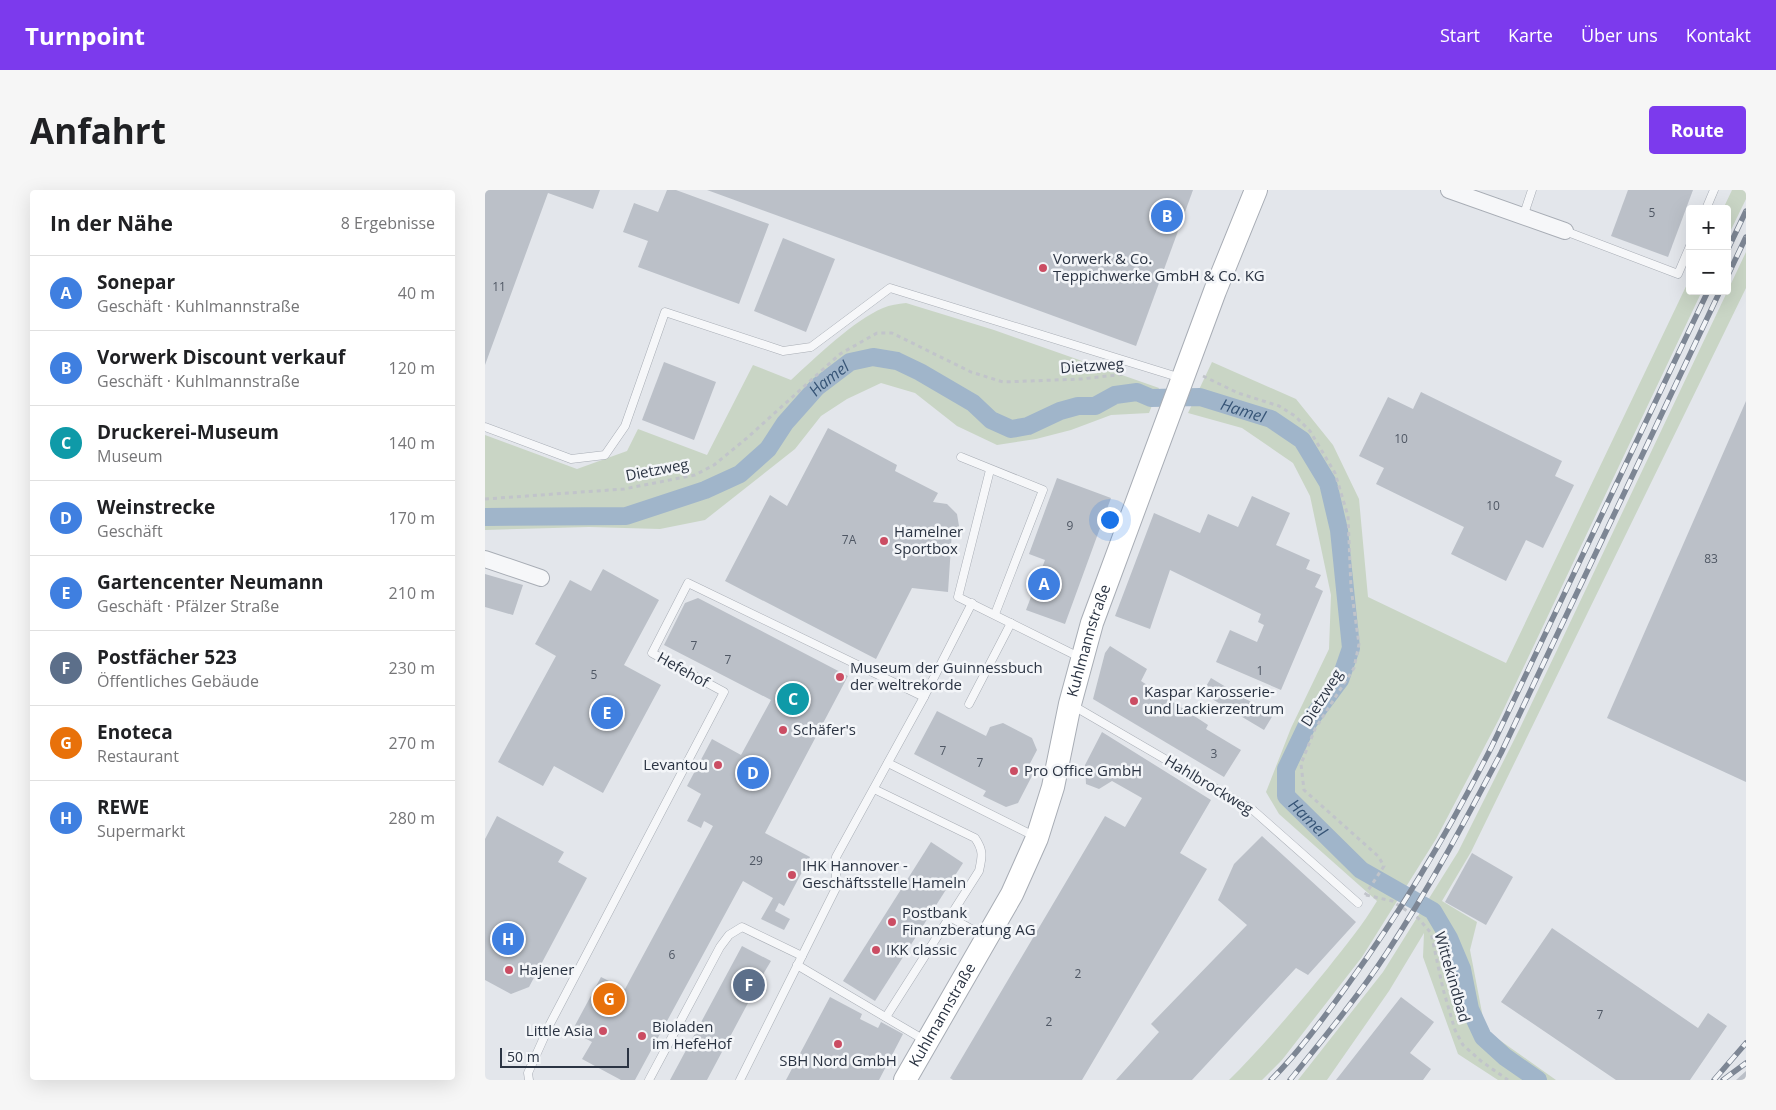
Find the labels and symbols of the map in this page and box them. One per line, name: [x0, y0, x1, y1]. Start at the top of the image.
pin: B: [1151, 197, 1183, 235]
house number: 5: [1649, 204, 1656, 221]
place label: Vorwerk & Co. Teppichwerke GmbH & Co. KG: [1053, 248, 1265, 285]
marker: Vorwerk & Co. Teppichwerke GmbH & Co. KG: [1037, 262, 1049, 274]
house number: 11: [492, 278, 506, 295]
street label: Dietzweg: [1059, 353, 1124, 377]
water label: Hamel: [803, 355, 854, 401]
water label: Hamel: [1218, 393, 1269, 428]
house number: 10: [1394, 430, 1408, 447]
street label: Dietzweg: [624, 453, 690, 485]
house number: 10: [1486, 497, 1500, 514]
your location: [1097, 507, 1123, 533]
house number: 9: [1067, 517, 1074, 534]
place label: Hamelner Sportbox: [894, 521, 963, 558]
house number: 7A: [842, 531, 857, 548]
marker: Hamelner Sportbox: [878, 535, 890, 547]
house number: 83: [1704, 550, 1718, 567]
pin: A: [1028, 565, 1060, 603]
street label: Kuhlmannstraße: [1061, 581, 1114, 699]
house number: 7: [691, 637, 698, 654]
street label: Hefehof: [654, 647, 714, 692]
house number: 7: [725, 651, 732, 668]
place label: Museum der Guinnessbuch der weltrekorde: [850, 657, 1043, 694]
house number: 1: [1257, 662, 1263, 679]
street label: Dietzweg: [1296, 665, 1347, 730]
house number: 5: [591, 666, 598, 683]
marker: Museum der Guinnessbuch der weltrekorde: [834, 671, 846, 683]
pin: C: [777, 680, 809, 718]
place label: Kaspar Karosserie- und Lackierzentrum: [1144, 681, 1284, 718]
pin: E: [591, 694, 623, 732]
marker: Kaspar Karosserie- und Lackierzentrum: [1128, 695, 1140, 707]
place label: Schäfer's: [793, 719, 856, 739]
marker: Schäfer's: [777, 724, 789, 736]
house number: 7: [940, 742, 947, 759]
house number: 3: [1211, 745, 1218, 762]
street label: Hahlbrockweg: [1162, 750, 1258, 818]
place label: Levantou: [643, 754, 708, 774]
pin: D: [737, 754, 769, 792]
house number: 7: [977, 754, 984, 771]
marker: Levantou: [712, 759, 724, 771]
place label: Pro Office GmbH: [1024, 760, 1142, 780]
marker: Pro Office GmbH: [1008, 765, 1020, 777]
water label: Hamel: [1284, 794, 1333, 842]
house number: 29: [749, 852, 763, 869]
place label: IHK Hannover - Geschäftsstelle Hameln: [802, 855, 966, 892]
marker: IHK Hannover - Geschäftsstelle Hameln: [786, 869, 798, 881]
place label: Postbank Finanzberatung AG: [902, 902, 1036, 939]
marker: Postbank Finanzberatung AG: [886, 916, 898, 928]
pin: H: [492, 920, 524, 958]
street label: Wittekindbad: [1430, 929, 1475, 1024]
place label: IKK classic: [886, 939, 957, 959]
marker: IKK classic: [870, 944, 882, 956]
house number: 6: [669, 946, 676, 963]
place label: Hajener: [519, 959, 574, 979]
street label: Kuhlmannstraße: [904, 959, 979, 1070]
marker: Hajener: [503, 964, 515, 976]
house number: 2: [1075, 965, 1082, 982]
pin: F: [733, 966, 765, 1004]
pin: G: [593, 980, 625, 1018]
house number: 7: [1597, 1006, 1604, 1023]
house number: 2: [1046, 1013, 1053, 1030]
place label: Bioladen im HefeHof: [652, 1016, 733, 1053]
place label: Little Asia: [526, 1020, 593, 1040]
marker: Little Asia: [597, 1025, 609, 1037]
marker: Bioladen im HefeHof: [636, 1030, 648, 1042]
marker: SBH Nord GmbH: [832, 1038, 844, 1050]
scale bar: [500, 1045, 629, 1068]
place label: SBH Nord GmbH: [779, 1050, 897, 1070]

